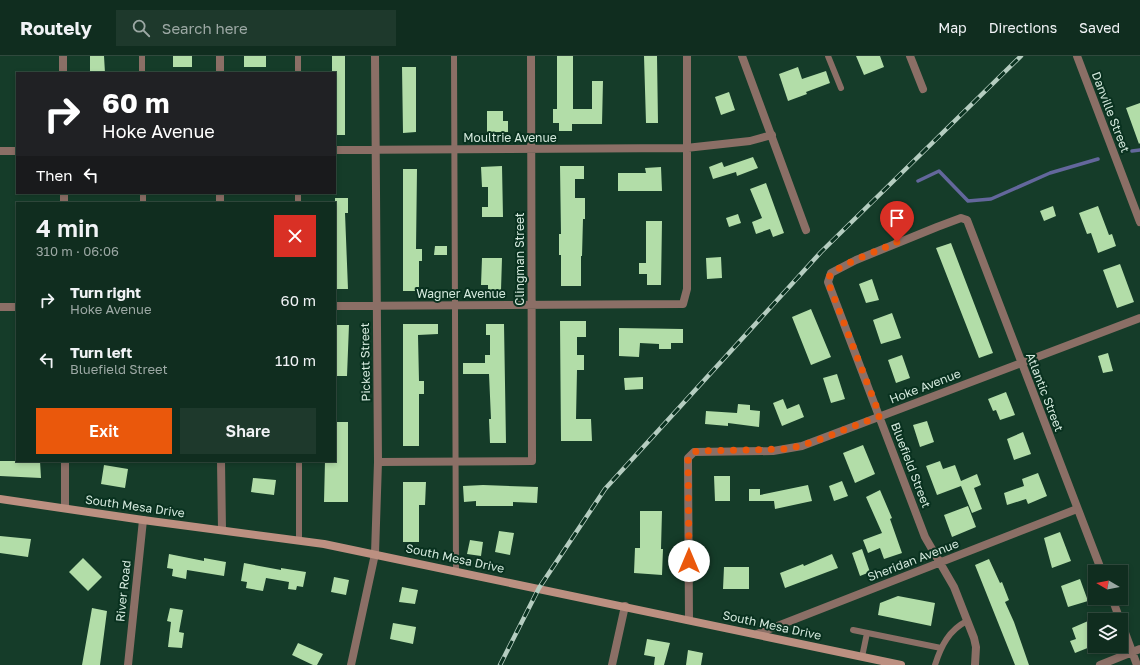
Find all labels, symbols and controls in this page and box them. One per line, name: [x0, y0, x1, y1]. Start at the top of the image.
search box: [116, 10, 396, 46]
text: Routely: [20, 16, 92, 39]
icon: search: [130, 17, 152, 39]
text: Search here: [162, 19, 248, 37]
text: Map: [938, 19, 967, 36]
text: Directions: [989, 19, 1057, 36]
text: Saved: [1079, 19, 1120, 36]
street label: Danville Street: [1089, 69, 1133, 155]
text: 60 m: [102, 86, 169, 119]
icon: right: [36, 88, 88, 140]
text: Hoke Avenue: [102, 120, 215, 142]
street label: Moultrie Avenue: [463, 130, 557, 145]
icon: left: [80, 164, 102, 186]
text: Then: [36, 166, 72, 184]
pin: [880, 201, 914, 242]
icon: arrive: [886, 207, 908, 229]
street label: Clingman Street: [512, 212, 527, 306]
text: 4 min: [36, 213, 99, 242]
button: close: [274, 215, 316, 257]
text: 310 m · 06:06: [36, 243, 119, 259]
text: Turn right: [70, 283, 141, 301]
street label: Wagner Avenue: [416, 286, 506, 301]
icon: right: [36, 289, 58, 311]
text: 60 m: [281, 291, 316, 309]
text: Hoke Avenue: [70, 301, 151, 317]
street label: Pickett Street: [357, 322, 373, 402]
text: Turn left: [70, 343, 132, 361]
icon: left: [36, 349, 58, 371]
street label: Atlantic Street: [1023, 350, 1067, 434]
text: 110 m: [275, 351, 316, 369]
text: Bluefield Street: [70, 361, 168, 377]
street label: Hoke Avenue: [887, 366, 963, 406]
button: Exit: [36, 408, 172, 454]
button: Share: [180, 408, 316, 454]
street label: Bluefield Street: [888, 420, 934, 510]
street label: South Mesa Drive: [84, 492, 186, 520]
street label: Sheridan Avenue: [865, 536, 961, 584]
street label: South Mesa Drive: [404, 540, 506, 576]
position arrow: [668, 540, 710, 582]
street label: River Road: [112, 559, 134, 623]
north arrow: [1088, 565, 1128, 605]
map controls: [1088, 565, 1128, 653]
street label: South Mesa Drive: [721, 607, 823, 643]
button: layers: [1088, 613, 1128, 653]

